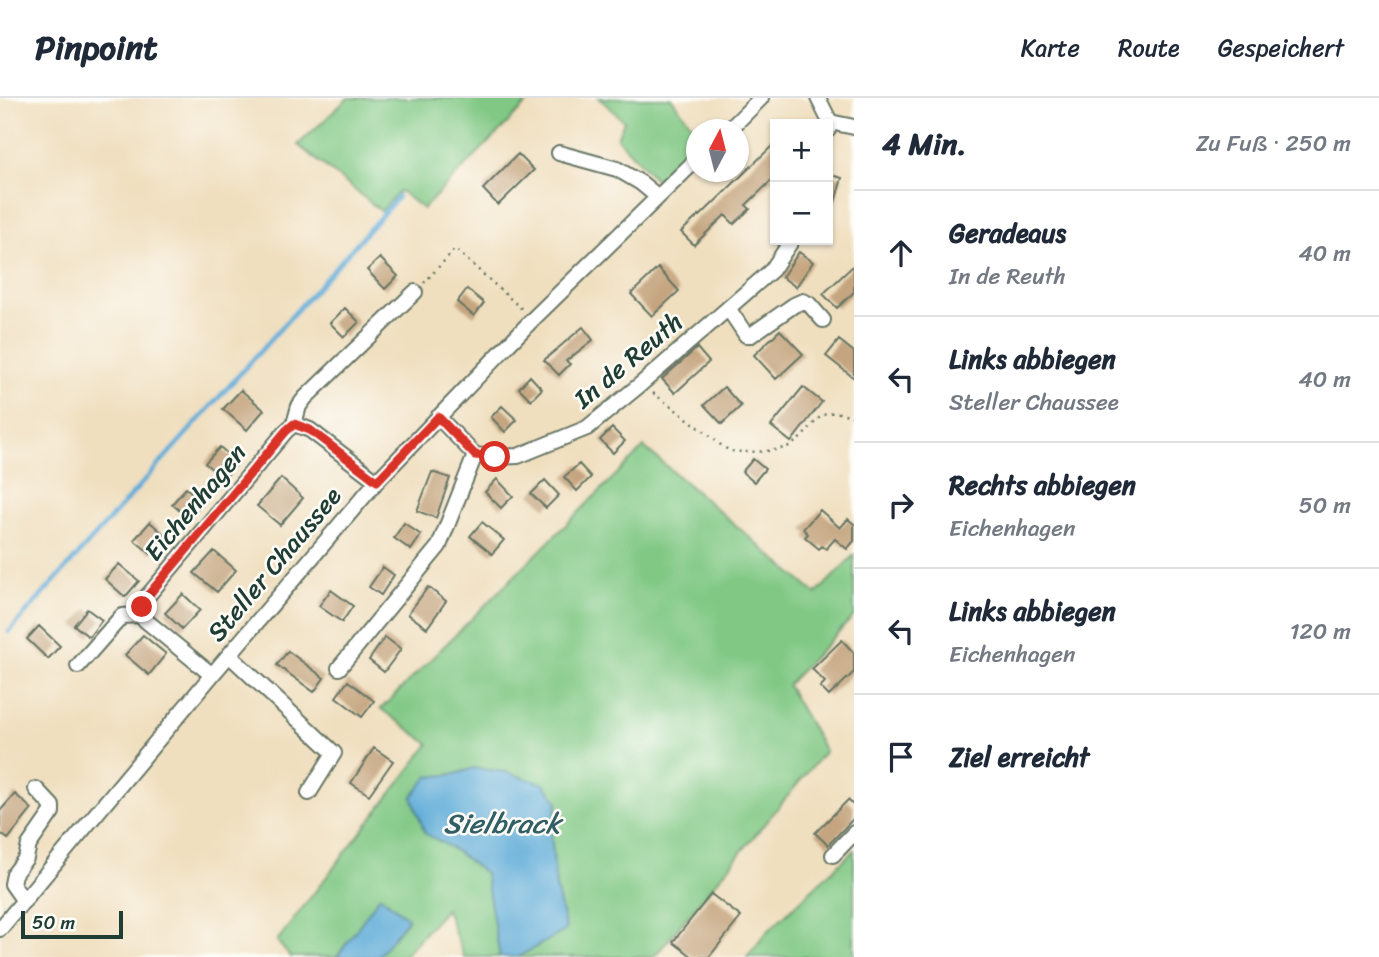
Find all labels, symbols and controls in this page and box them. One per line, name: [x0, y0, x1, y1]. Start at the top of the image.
text: Pinpoint: [35, 19, 158, 77]
text: Karte: [1021, 27, 1080, 69]
text: Route: [1118, 27, 1180, 69]
text: Gespeichert: [1218, 27, 1344, 69]
text: 4 Min.: [882, 117, 967, 171]
north arrow: [686, 119, 749, 182]
map controls: [770, 119, 833, 245]
button: +: [770, 119, 833, 182]
text: Zu Fuß · 250 m: [1196, 123, 1351, 164]
button: −: [770, 182, 833, 245]
text: Geradeaus: [949, 210, 1066, 256]
text: 40 m: [1298, 233, 1351, 274]
icon: ahead: [882, 234, 920, 272]
text: In de Reuth: [949, 256, 1066, 297]
street label: In de Reuth: [562, 300, 693, 421]
text: Links abbiegen: [949, 336, 1116, 382]
text: 40 m: [1298, 359, 1351, 400]
icon: left: [882, 360, 920, 398]
text: Steller Chaussee: [949, 382, 1119, 423]
street label: Eichenhagen: [131, 432, 259, 572]
route start: [479, 441, 510, 472]
text: Rechts abbiegen: [949, 462, 1136, 508]
street label: Steller Chaussee: [195, 475, 354, 652]
text: 50 m: [1299, 485, 1351, 526]
icon: right: [882, 486, 920, 524]
text: Eichenhagen: [949, 508, 1075, 549]
text: Links abbiegen: [949, 588, 1116, 634]
route end: [126, 591, 157, 622]
text: 120 m: [1290, 611, 1351, 652]
icon: left: [882, 612, 920, 650]
text: Eichenhagen: [949, 634, 1075, 675]
text: Ziel erreicht: [949, 734, 1089, 780]
icon: arrive: [882, 738, 920, 776]
water label: Sielbrack: [443, 799, 564, 848]
text: 50 m: [32, 906, 75, 939]
scale bar: [21, 908, 122, 940]

